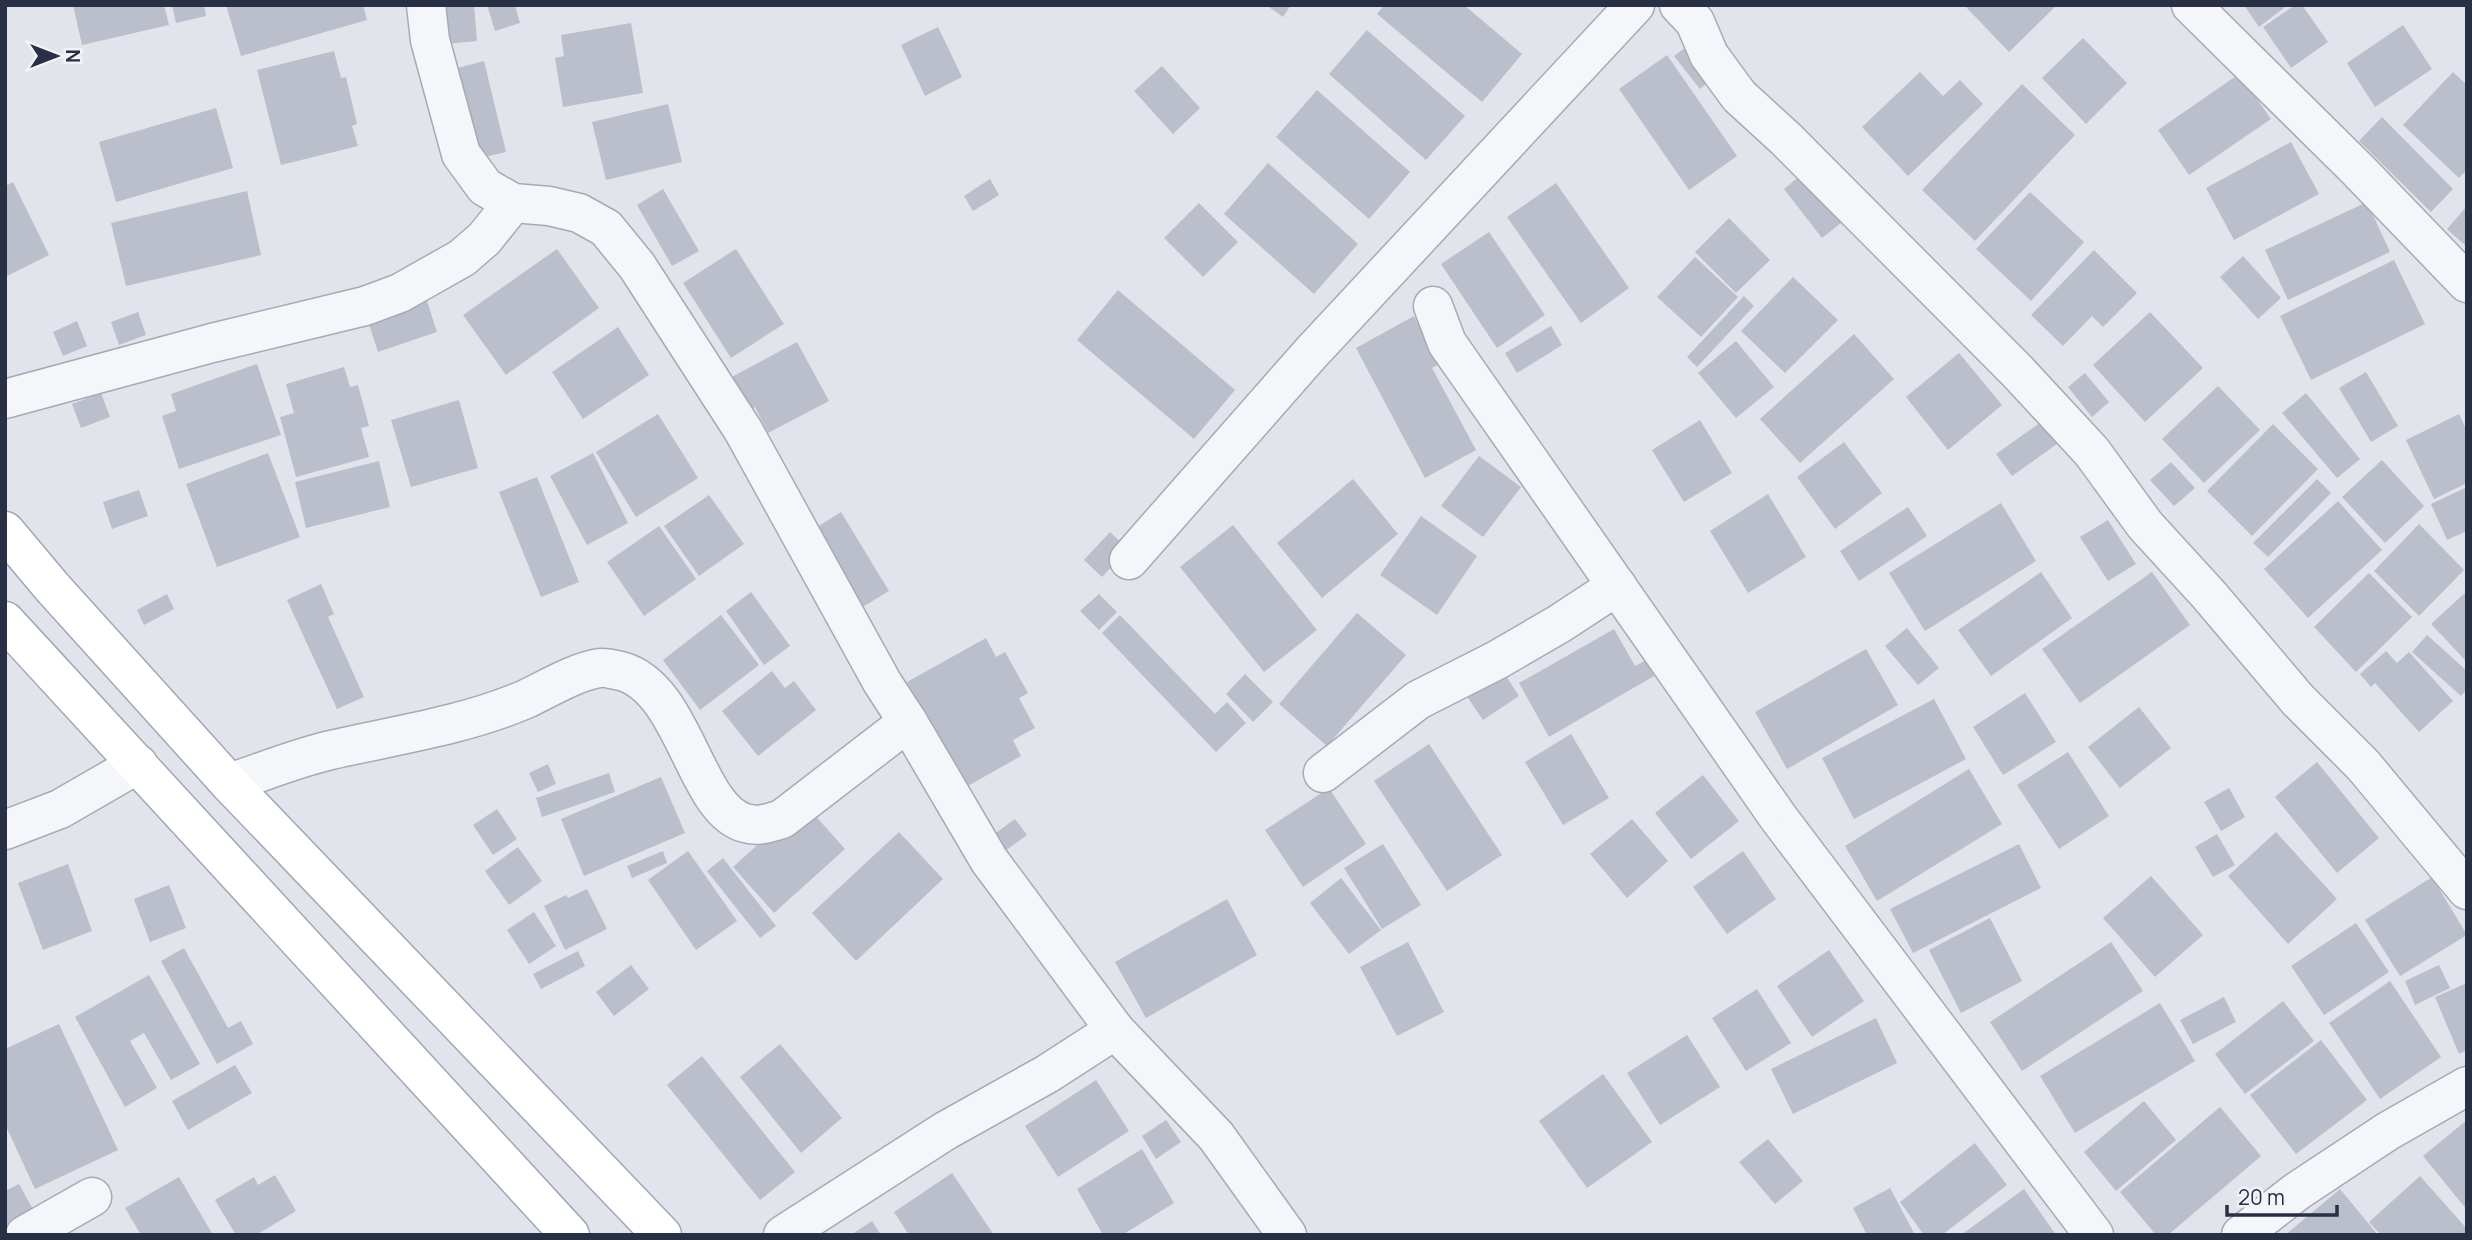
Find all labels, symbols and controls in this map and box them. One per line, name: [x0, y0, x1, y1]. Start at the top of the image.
north arrow: [21, 21, 91, 91]
text: N: [60, 49, 86, 63]
scale bar: [2227, 1174, 2337, 1218]
text: 20 m: [2238, 1183, 2285, 1211]

